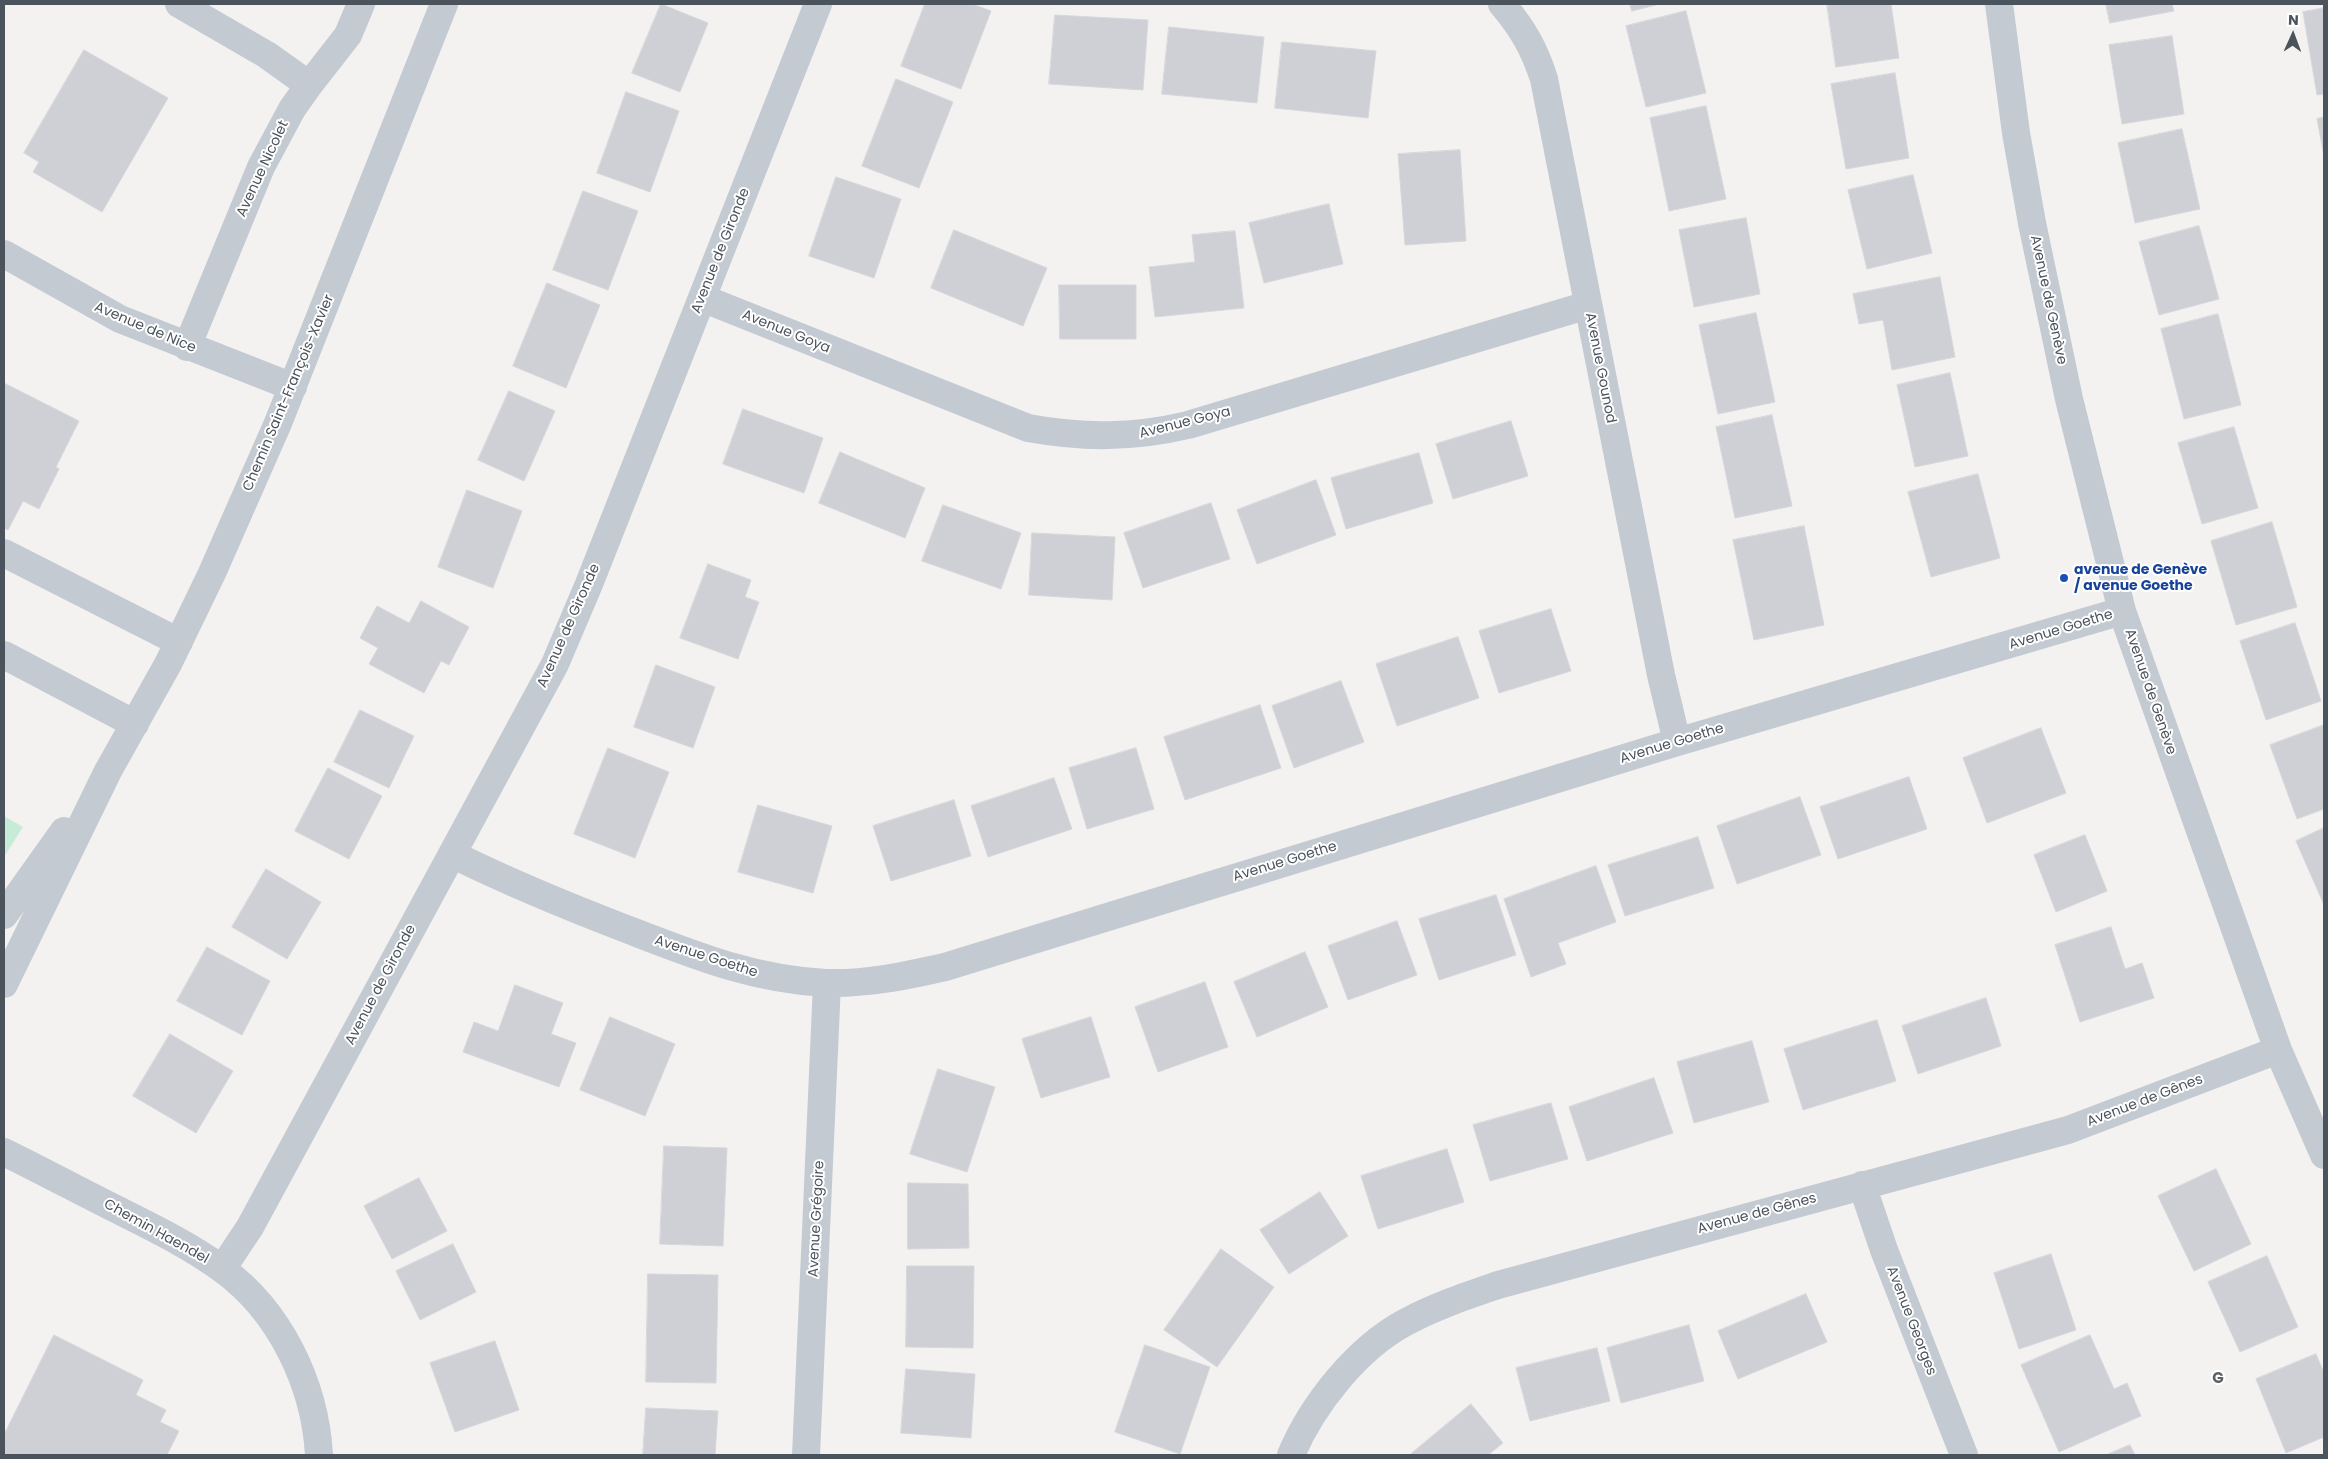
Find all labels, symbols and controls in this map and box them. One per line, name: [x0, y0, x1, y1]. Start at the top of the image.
north arrow: [2268, 10, 2318, 60]
text: N: [2288, 10, 2299, 30]
street label: Avenue Nicolet: [233, 118, 293, 220]
street label: Avenue de Gironde: [688, 186, 754, 316]
street label: Avenue de Genève: [2026, 234, 2070, 366]
street label: Chemin Saint-François-Xavier: [240, 292, 338, 494]
street label: Avenue de Nice: [92, 299, 198, 357]
street label: Avenue Goya: [740, 307, 832, 357]
street label: Avenue Gounod: [1581, 311, 1619, 425]
street label: Avenue Goya: [1138, 404, 1232, 442]
street label: Avenue de Gironde: [534, 561, 604, 691]
place label: avenue de Genève / avenue Goethe: [2074, 562, 2207, 594]
marker: avenue de Genève / avenue Goethe: [2058, 572, 2070, 584]
street label: Avenue Goethe: [2007, 606, 2115, 654]
street label: Avenue de Genève: [2121, 627, 2179, 757]
street label: Avenue Goethe: [1618, 720, 1726, 768]
street label: Avenue Goethe: [1231, 838, 1339, 886]
street label: Avenue de Gironde: [342, 922, 420, 1048]
street label: Avenue Goethe: [652, 932, 760, 982]
street label: Avenue de Gênes: [2085, 1071, 2205, 1131]
street label: Avenue Grégoire: [806, 1160, 828, 1278]
street label: Avenue de Gênes: [1696, 1190, 1818, 1238]
street label: Chemin Haendel: [101, 1196, 211, 1268]
street label: Avenue Georges: [1882, 1264, 1940, 1378]
district label: G: [2212, 1370, 2224, 1388]

